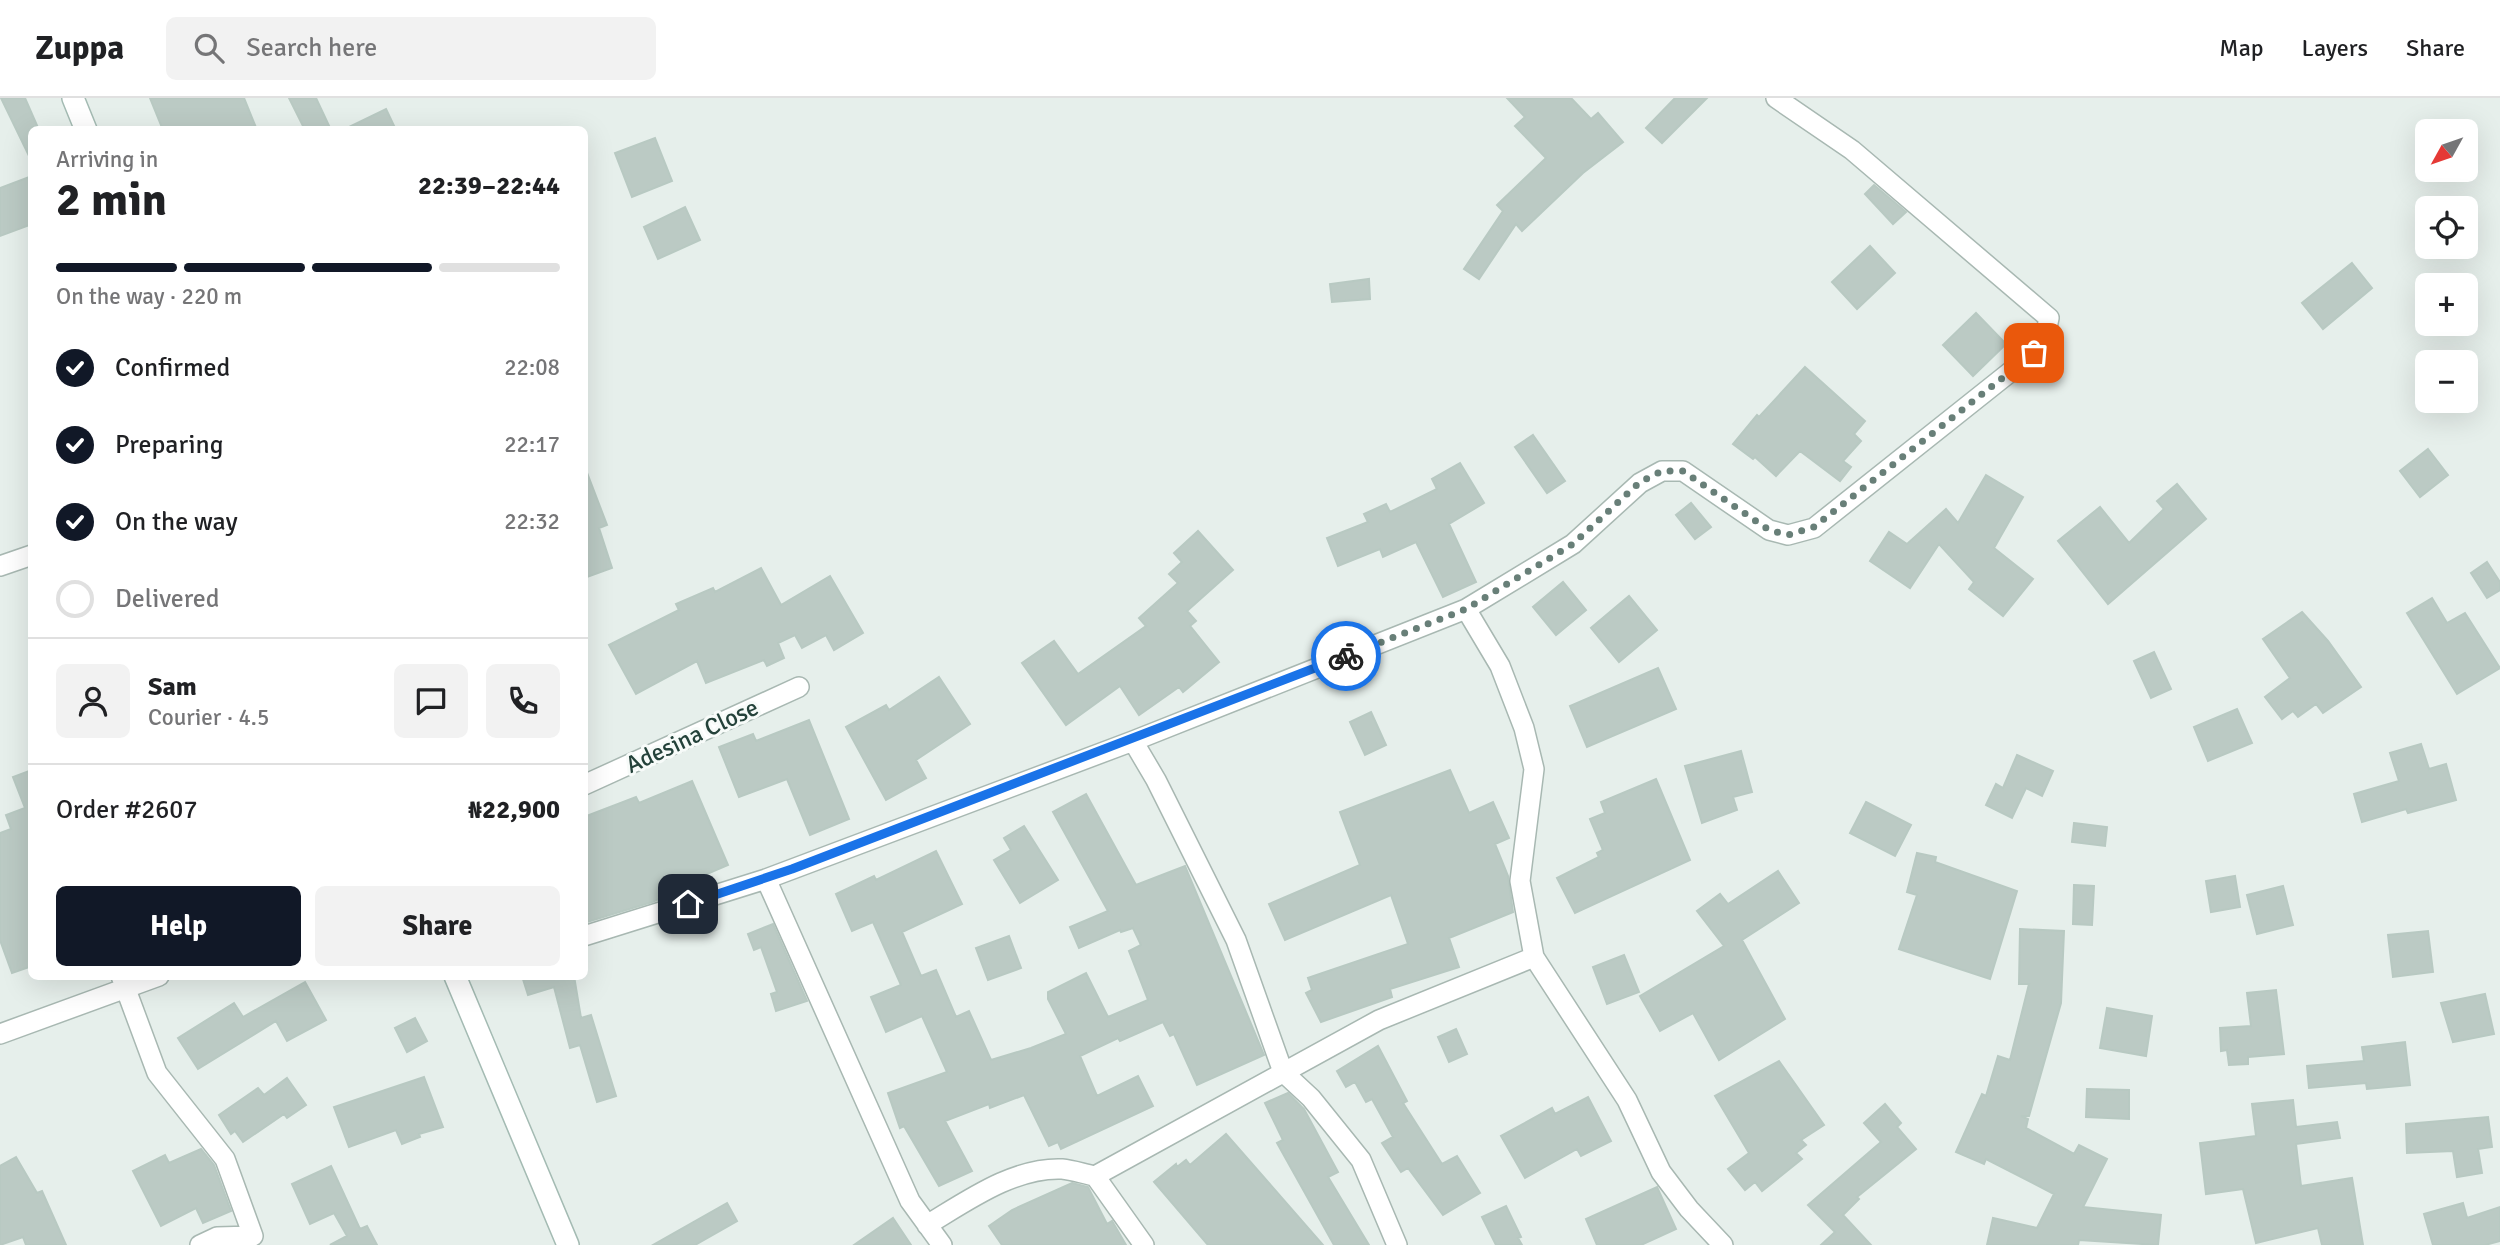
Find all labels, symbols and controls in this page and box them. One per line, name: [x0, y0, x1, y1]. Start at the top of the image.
search box: [166, 17, 656, 80]
text: Zuppa: [35, 28, 124, 69]
icon: search: [190, 29, 228, 67]
text: Search here: [246, 32, 377, 64]
text: Map: [2219, 33, 2264, 63]
text: Layers: [2302, 33, 2368, 63]
text: Share: [2406, 33, 2465, 63]
north arrow: [2415, 119, 2478, 182]
map controls: [2415, 119, 2478, 413]
text: Arriving in: [56, 145, 158, 174]
text: 22:39–22:44: [418, 170, 560, 202]
text: 2 min: [56, 172, 167, 228]
button: locate: [2415, 196, 2478, 259]
button: +: [2415, 273, 2478, 336]
text: On the way · 220 m: [56, 282, 242, 311]
pin: [2004, 323, 2064, 383]
icon: bag: [2015, 334, 2053, 372]
icon: check: [56, 349, 94, 387]
button: −: [2415, 350, 2478, 413]
text: Confirmed: [115, 352, 230, 384]
text: 22:08: [504, 353, 560, 382]
icon: check: [56, 426, 94, 464]
text: Preparing: [115, 429, 223, 461]
text: 22:17: [504, 430, 560, 459]
icon: check: [56, 503, 94, 541]
text: On the way: [115, 506, 238, 538]
text: 22:32: [504, 507, 560, 536]
text: Delivered: [115, 583, 220, 615]
courier: [1311, 621, 1381, 691]
icon: bike: [1327, 637, 1365, 675]
button: person: [56, 664, 130, 738]
button: chat: [394, 664, 468, 738]
button: phone: [486, 664, 560, 738]
text: Sam: [148, 671, 197, 703]
street label: Adesina Close: [621, 692, 763, 780]
text: Courier · 4.5: [148, 703, 269, 732]
text: Order #2607: [56, 794, 197, 826]
text: ₦22,900: [468, 794, 560, 826]
pin: [658, 874, 718, 934]
icon: home: [669, 885, 707, 923]
button: Help: [56, 886, 301, 966]
button: Share: [315, 886, 560, 966]

